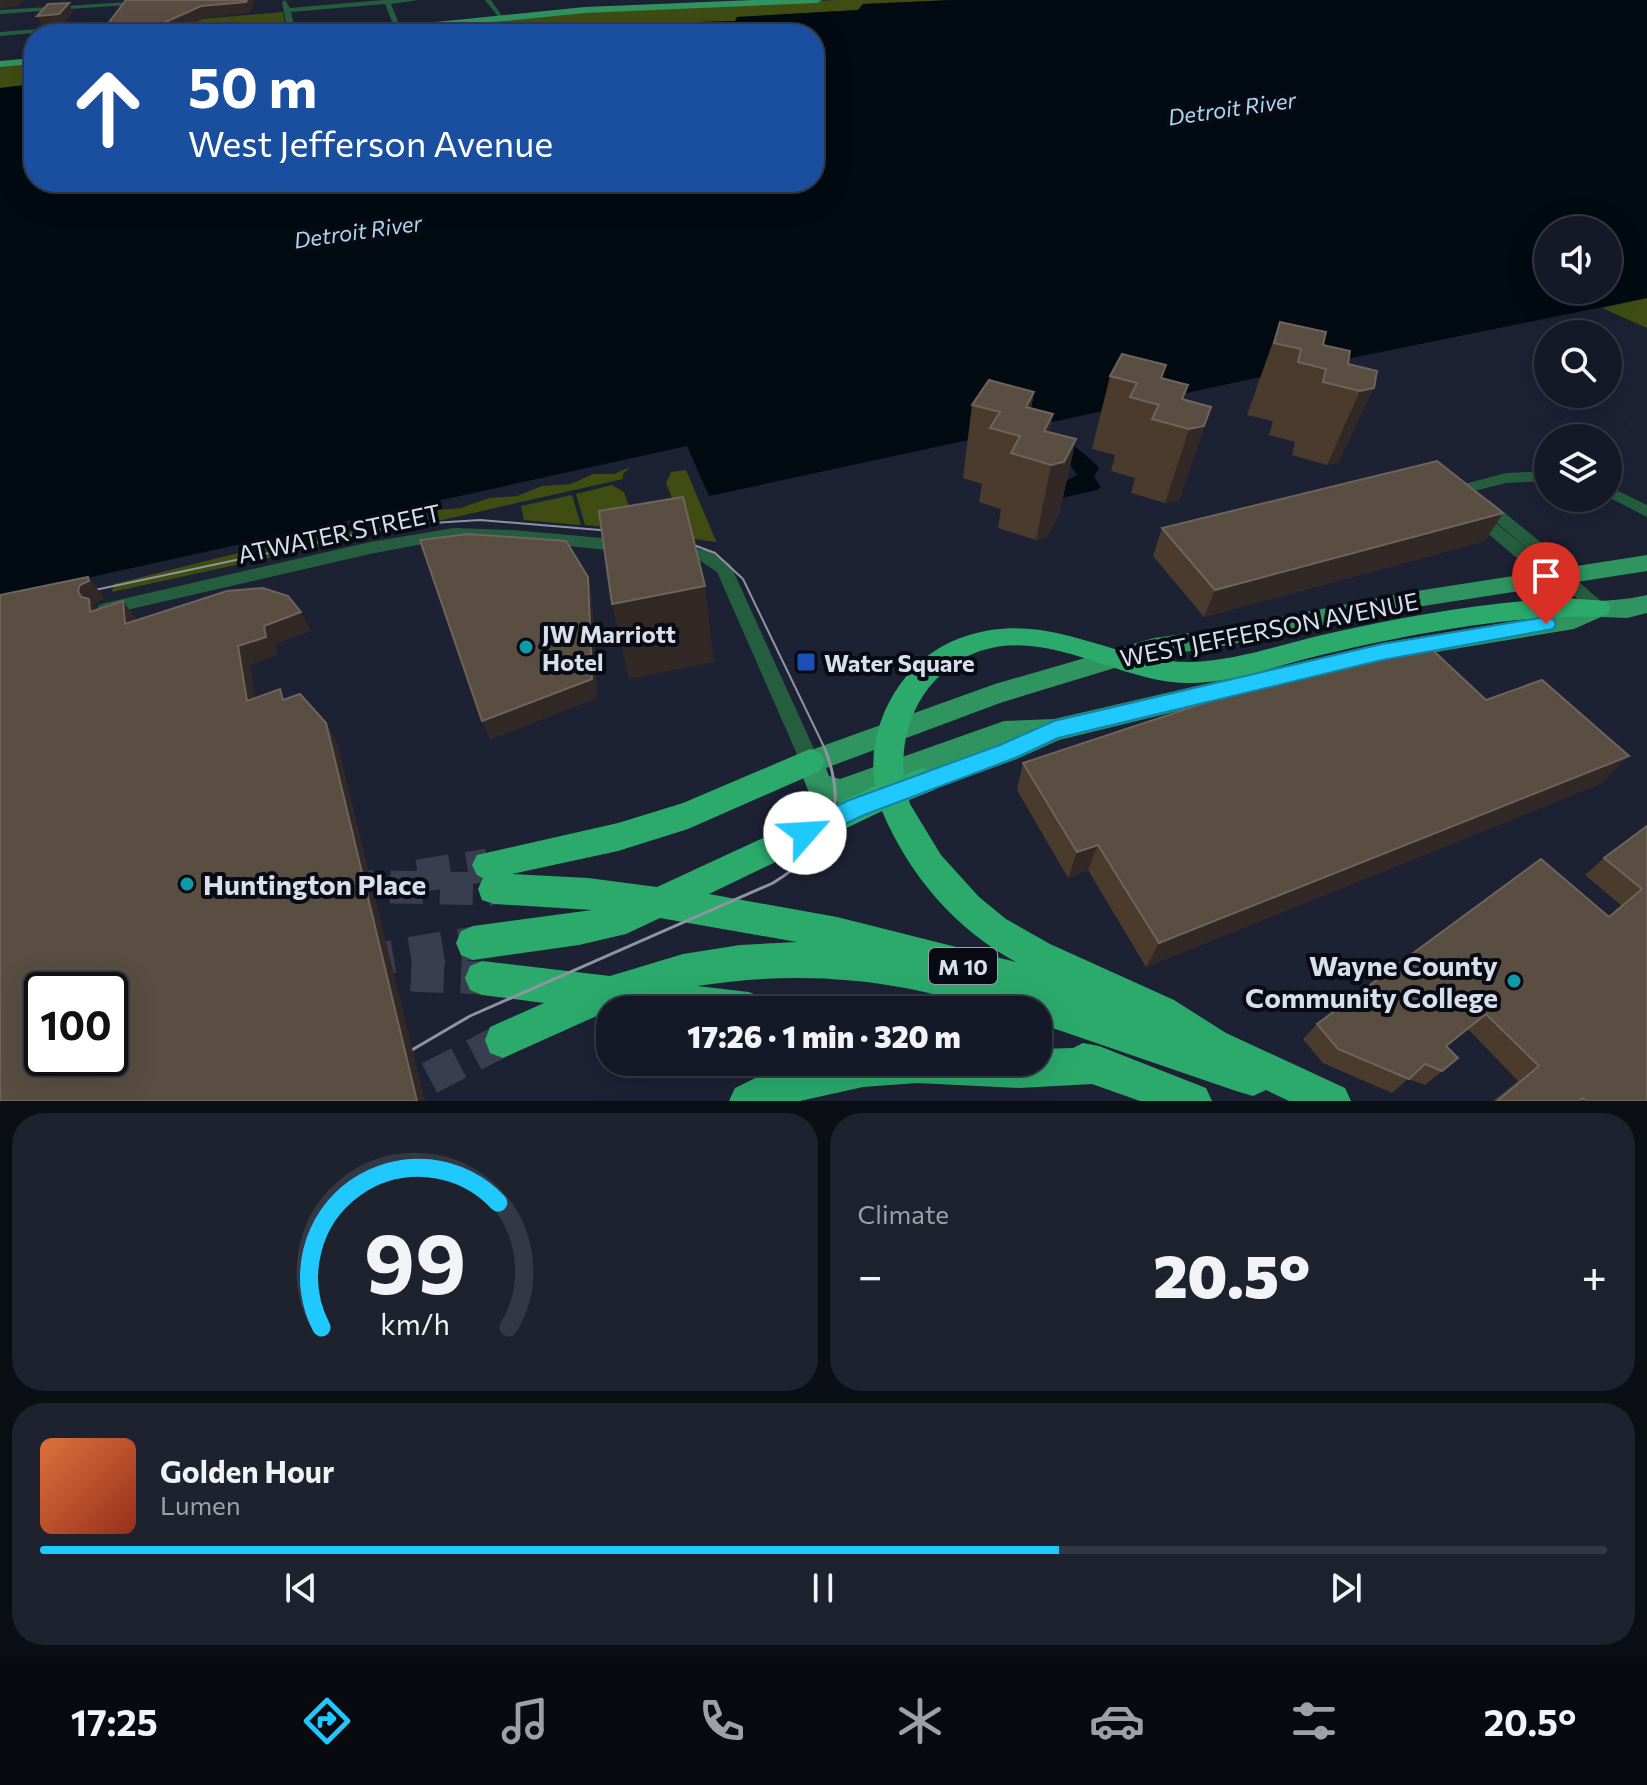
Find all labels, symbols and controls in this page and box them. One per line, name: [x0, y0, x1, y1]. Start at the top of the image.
text: 50 m: [188, 51, 317, 120]
icon: ahead: [56, 56, 160, 160]
water label: Detroit River: [1166, 85, 1299, 130]
text: West Jefferson Avenue: [188, 120, 553, 164]
water label: Detroit River: [292, 208, 425, 253]
map controls: [1534, 216, 1622, 512]
button: sound: [1534, 216, 1622, 304]
button: search: [1534, 320, 1622, 408]
button: layers: [1534, 424, 1622, 512]
street label: ATWATER STREET: [235, 497, 443, 569]
pin: [1512, 542, 1580, 624]
icon: arrive: [1524, 554, 1568, 598]
street label: WEST JEFFERSON AVENUE: [1117, 586, 1421, 672]
place label: JW Marriott Hotel: [542, 619, 676, 676]
marker: JW Marriott Hotel: [517, 638, 535, 656]
place label: Water Square: [824, 648, 975, 677]
marker: Water Square: [795, 651, 817, 673]
position arrow: [763, 791, 847, 875]
place label: Huntington Place: [203, 867, 426, 901]
marker: Huntington Place: [178, 875, 196, 893]
road number: M 10: [929, 948, 997, 984]
place label: Wayne County Community College: [1245, 948, 1498, 1014]
speed limit sign: 100: [24, 972, 128, 1076]
marker: Wayne County Community College: [1505, 972, 1523, 990]
text: 17:26 · 1 min · 320 m: [687, 1017, 961, 1054]
text: Climate: [858, 1198, 949, 1229]
text: 99: [363, 1209, 466, 1311]
text: 20.5°: [1153, 1237, 1310, 1310]
text: −: [858, 1247, 883, 1301]
text: +: [1581, 1247, 1607, 1301]
text: km/h: [380, 1306, 450, 1341]
text: Golden Hour: [160, 1452, 334, 1489]
text: Lumen: [160, 1489, 241, 1520]
icon: previous: [279, 1566, 323, 1610]
icon: pause: [801, 1566, 845, 1610]
icon: next: [1324, 1566, 1368, 1610]
icon: directions: [299, 1693, 355, 1749]
icon: music: [497, 1693, 553, 1749]
icon: phone: [694, 1693, 750, 1749]
icon: climate: [892, 1693, 948, 1749]
icon: car: [1089, 1693, 1145, 1749]
icon: filters: [1286, 1693, 1342, 1749]
text: 17:25: [71, 1699, 158, 1743]
text: 20.5°: [1484, 1699, 1576, 1743]

